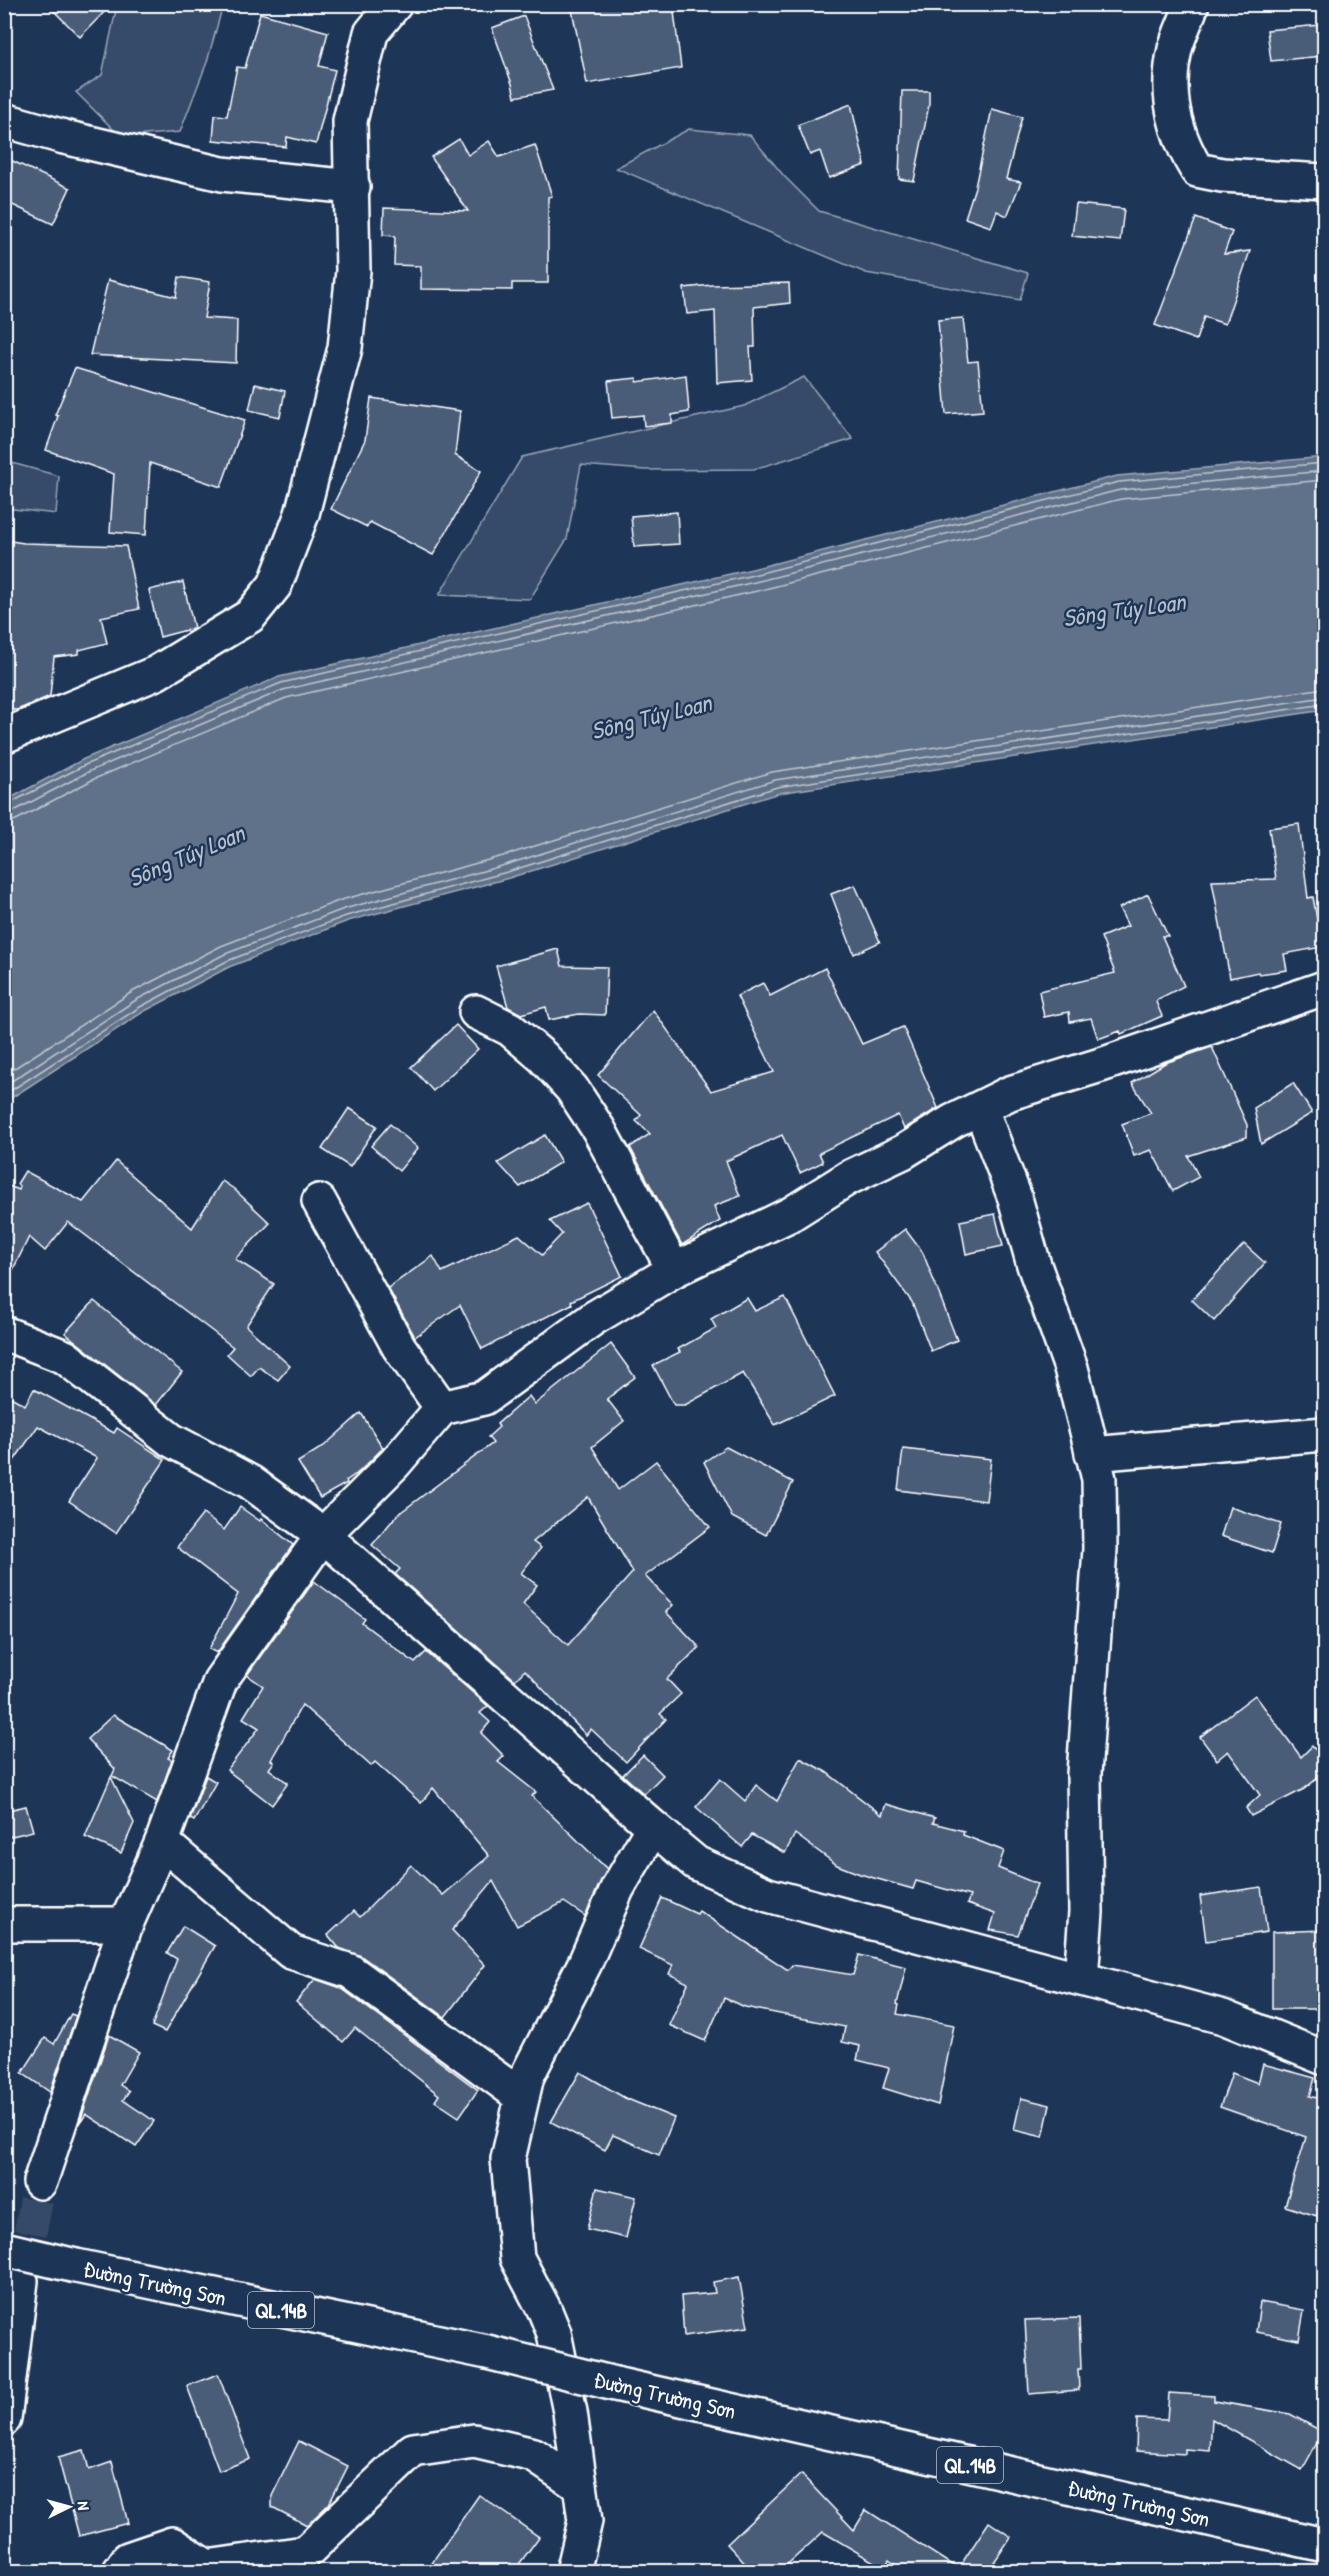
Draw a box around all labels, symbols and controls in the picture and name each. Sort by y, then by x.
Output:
water label: Sông Túy Loan [1061,584,1189,634]
water label: Sông Túy Loan [587,685,717,747]
water label: Sông Túy Loan [123,815,251,895]
street label: Đường Trường Sơn [81,2253,229,2313]
road number: QL.14B [248,2292,314,2328]
street label: Đường Trường Sơn [591,2364,739,2426]
road number: QL.14B [937,2447,1003,2483]
street label: Đường Trường Sơn [1065,2472,1213,2534]
north arrow [39,2477,99,2537]
text: N [73,2500,95,2511]

